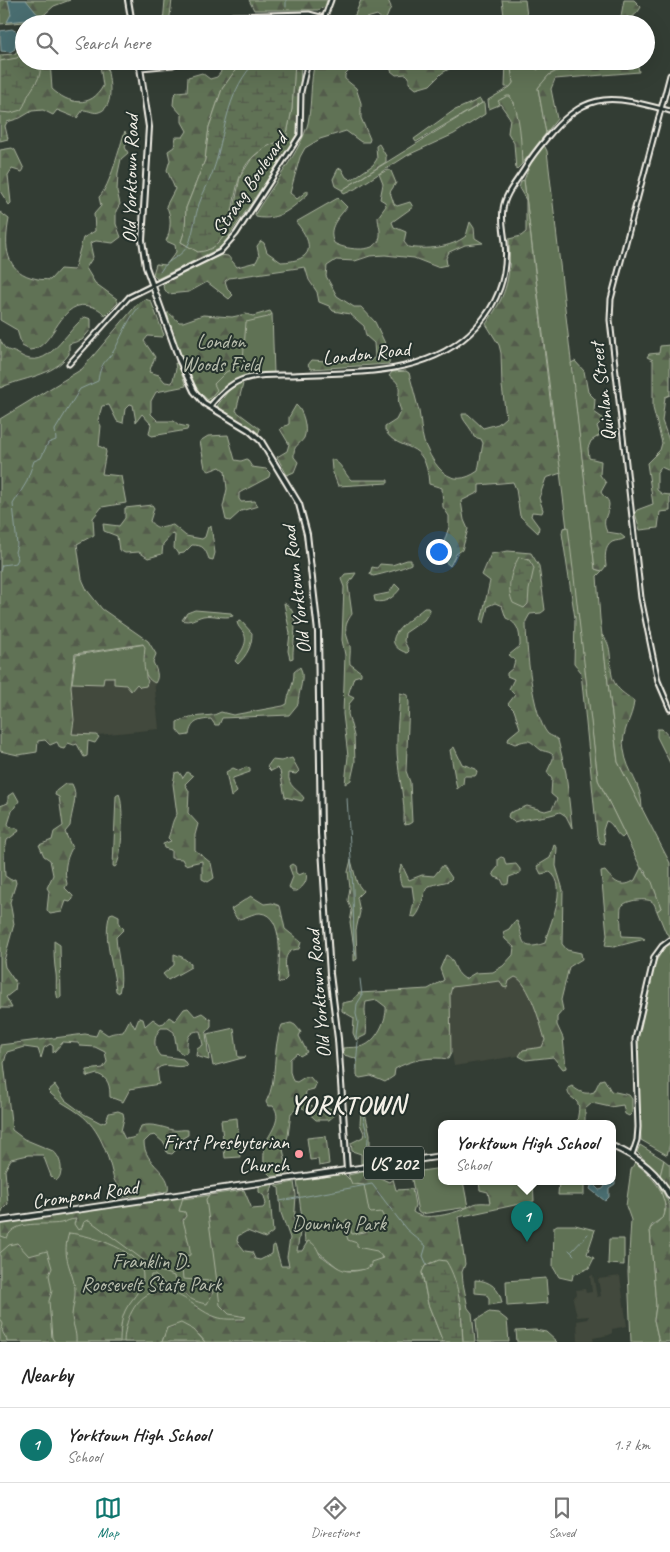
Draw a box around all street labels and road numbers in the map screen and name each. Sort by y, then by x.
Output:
street label: Old Yorktown Road [117,111,144,244]
street label: Strang Boulevard [206,126,295,240]
street label: London Road [321,336,414,371]
street label: Quinlan Street [584,338,621,443]
street label: Old Yorktown Road [276,521,317,655]
street label: Old Yorktown Road [300,926,337,1059]
road number: US 202 [364,1146,424,1180]
street label: Crompond Road [31,1174,143,1214]

